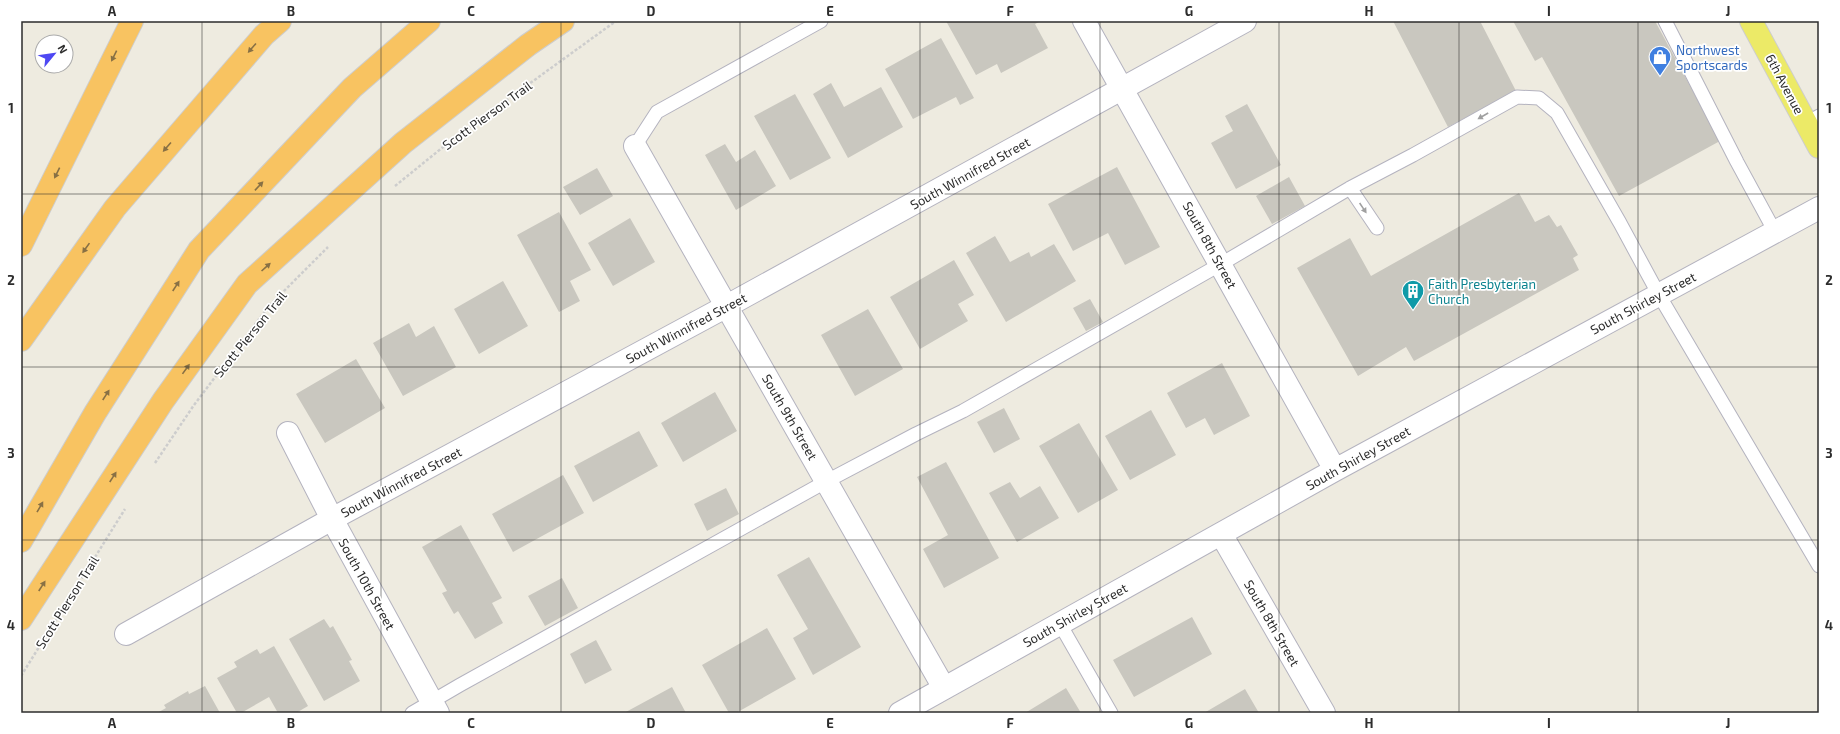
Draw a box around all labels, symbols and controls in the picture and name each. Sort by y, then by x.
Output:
text: A [108,3,117,19]
text: B [287,3,295,19]
text: C [467,3,475,19]
text: D [647,3,656,19]
text: E [826,3,834,19]
text: F [1006,3,1014,19]
text: G [1185,3,1193,19]
text: H [1365,3,1374,19]
text: I [1547,3,1551,19]
text: J [1726,3,1730,19]
north arrow [34,34,74,74]
text: N [56,42,71,56]
place label: Northwest Sportscards [1676,42,1748,73]
one-way arrow [247,43,256,54]
shop icon: Northwest Sportscards [1647,44,1673,77]
one-way arrow [111,50,117,62]
street label: 6th Avenue [1762,51,1808,117]
street label: Scott Pierson Trail [439,77,535,153]
text: 1 [8,100,14,116]
text: 1 [1826,100,1832,116]
one-way arrow [1477,112,1488,119]
street label: South Winnifred Street [907,133,1033,213]
one-way arrow [163,142,172,152]
one-way arrow [54,167,60,178]
one-way arrow [254,181,264,191]
street label: South 8th Street [1180,199,1241,291]
one-way arrow [1359,203,1367,213]
one-way arrow [82,243,90,254]
one-way arrow [261,263,271,272]
street label: South Shirley Street [1588,268,1699,338]
text: 2 [7,272,15,288]
text: 2 [1825,272,1833,288]
place label: Faith Presbyterian Church [1428,276,1536,307]
building icon: Faith Presbyterian Church [1400,278,1426,311]
one-way arrow [172,281,180,291]
street label: Scott Pierson Trail [210,287,290,381]
street label: South Winnifred Street [623,289,749,367]
one-way arrow [182,364,190,374]
street label: South 9th Street [759,371,821,463]
one-way arrow [102,390,110,400]
street label: South Shirley Street [1303,423,1413,493]
street label: South Winnifred Street [338,443,464,521]
text: 3 [7,445,15,461]
text: 3 [1825,445,1833,461]
one-way arrow [109,472,117,482]
one-way arrow [37,501,44,513]
street label: South 10th Street [335,535,399,633]
street label: Scott Pierson Trail [32,552,102,651]
street label: South 8th Street [1241,577,1303,669]
street label: South Shirley Street [1020,580,1130,650]
one-way arrow [38,581,46,591]
text: 4 [7,617,15,633]
text: 4 [1825,617,1833,633]
text: A [108,715,117,731]
text: B [287,715,295,731]
text: C [467,715,475,731]
text: D [647,715,656,731]
text: E [826,715,834,731]
text: F [1006,715,1014,731]
text: G [1185,715,1193,731]
text: H [1365,715,1374,731]
text: I [1547,715,1551,731]
text: J [1726,715,1730,731]

